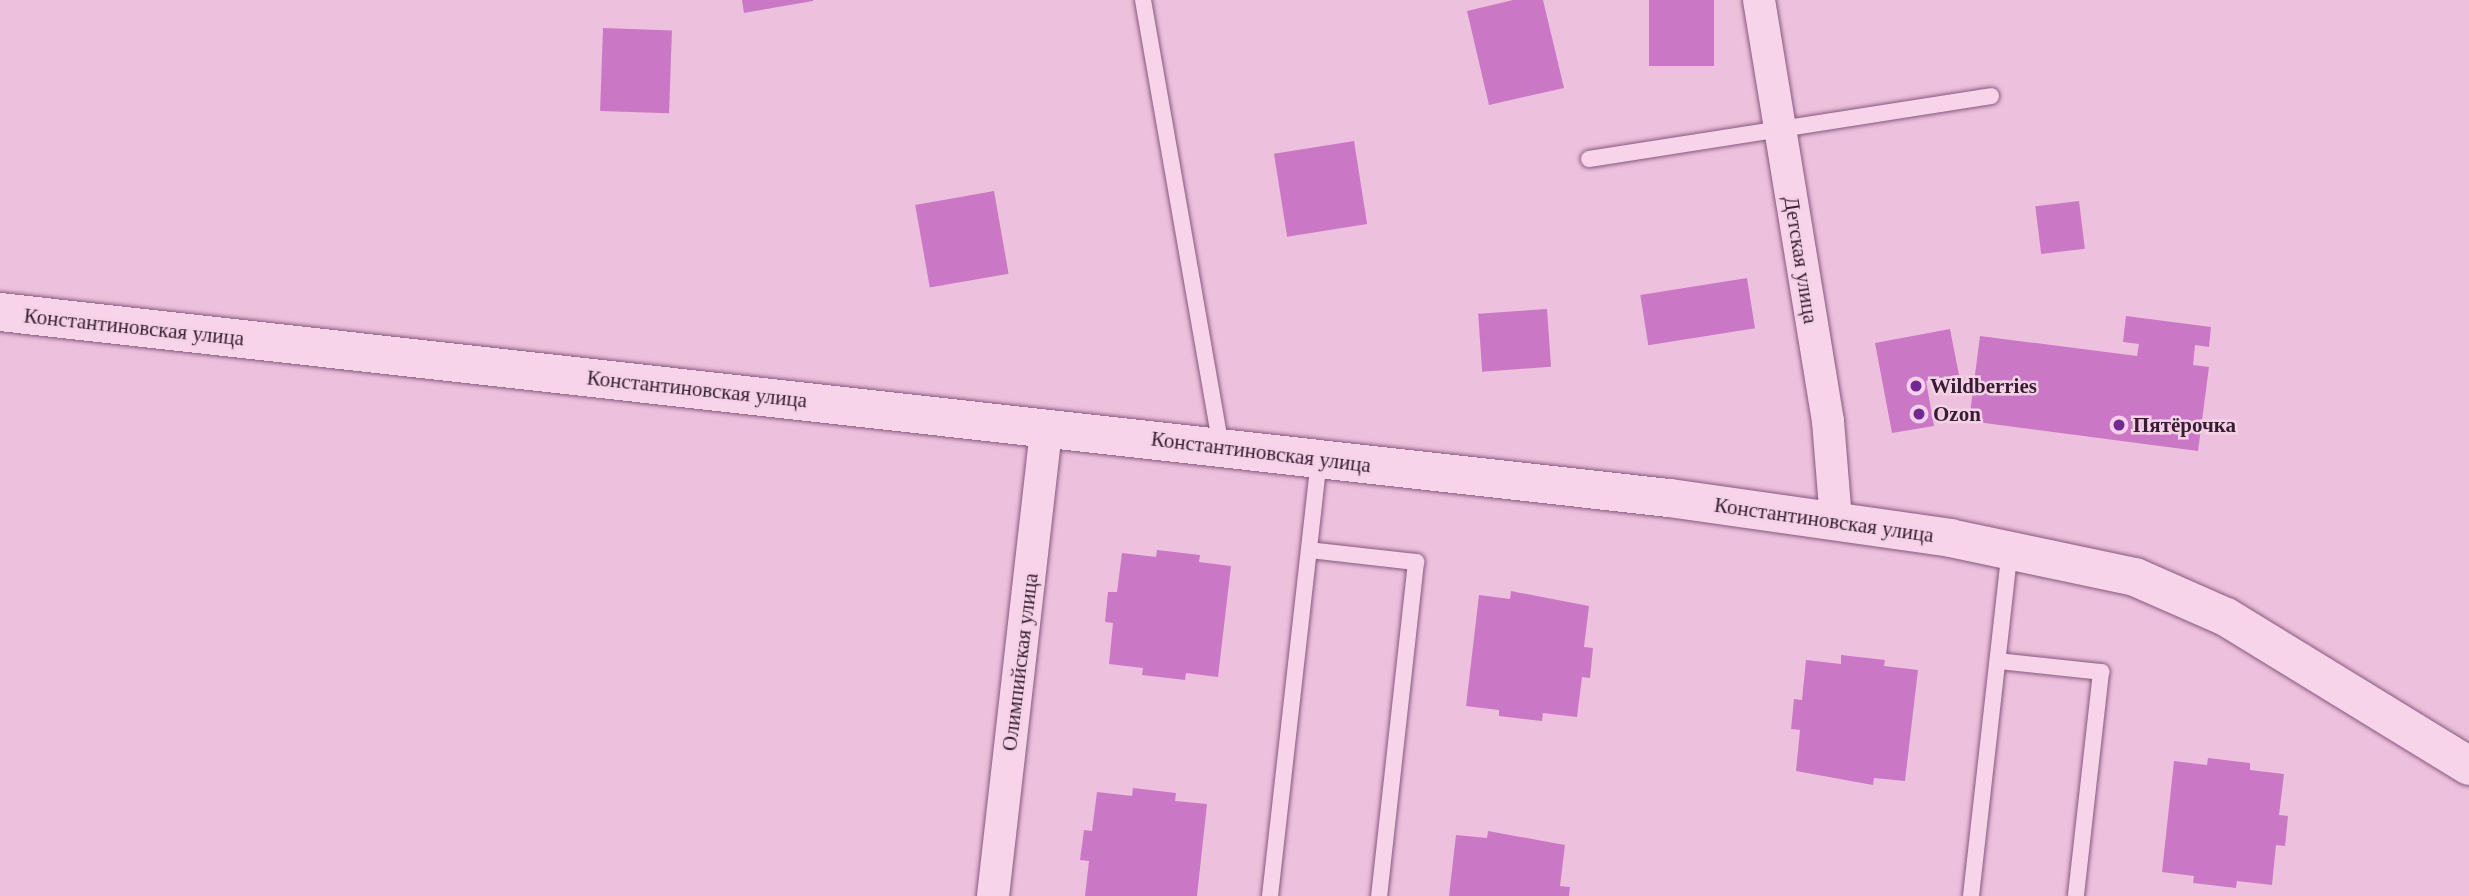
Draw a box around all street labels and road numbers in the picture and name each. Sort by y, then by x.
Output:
street label: Детская улица [1778,195,1824,325]
street label: Константиновская улица [23,303,245,351]
street label: Константиновская улица [586,365,808,413]
street label: Константиновская улица [1150,426,1372,478]
street label: Константиновская улица [1713,492,1935,548]
street label: Олимпийская улица [997,572,1043,752]

